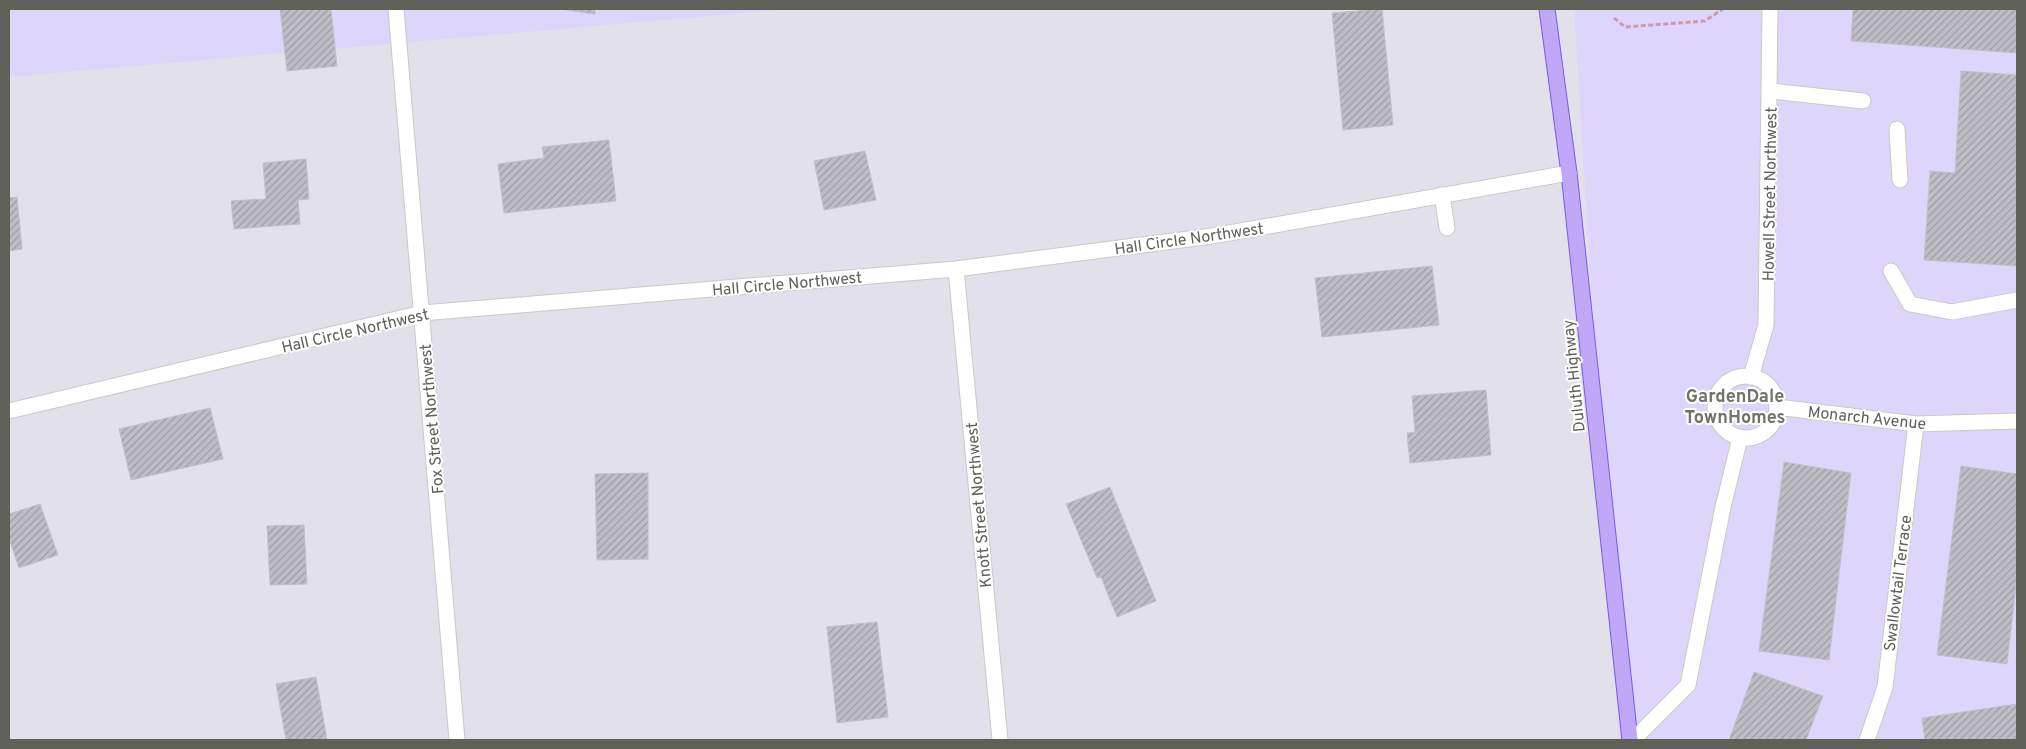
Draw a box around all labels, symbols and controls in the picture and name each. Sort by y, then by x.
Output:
street label: Howell Street Northwest [1759,107,1783,281]
street label: Hall Circle Northwest [1113,220,1265,260]
street label: Hall Circle Northwest [711,268,863,302]
street label: Hall Circle Northwest [280,305,431,359]
street label: Duluth Highway [1559,319,1591,433]
street label: Fox Street Northwest [416,343,450,495]
district label: GardenDale TownHomes [1684,386,1786,430]
street label: Monarch Avenue [1807,403,1927,435]
street label: Knott Street Northwest [963,421,997,589]
street label: Swallowtail Terrace [1881,514,1917,653]

